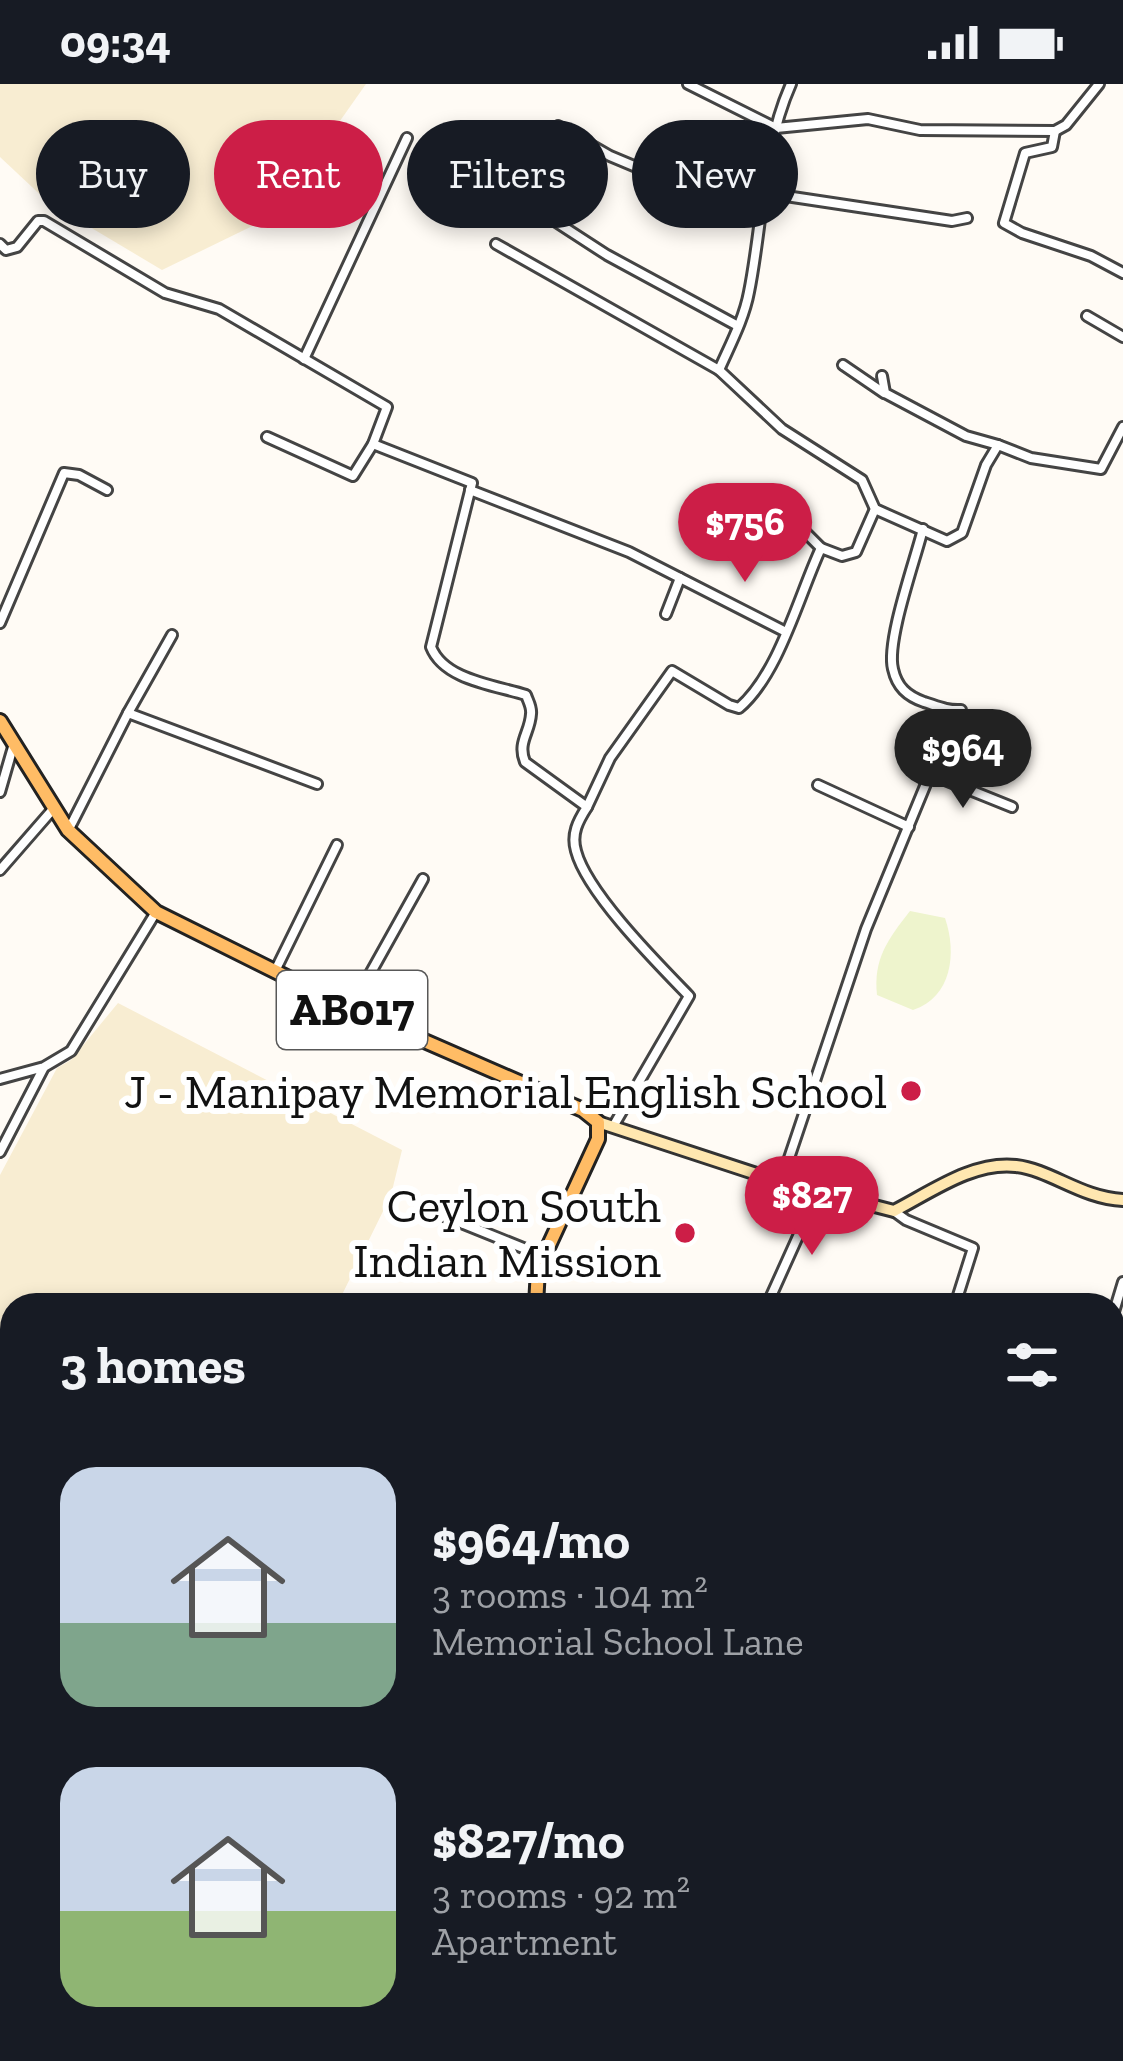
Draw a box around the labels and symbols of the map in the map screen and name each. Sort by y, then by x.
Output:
pin: $756 [674,483,816,585]
pin: $964 [892,709,1034,811]
road number: AB017 [277,971,427,1049]
place label: J - Manipay Memorial English School [124,1063,887,1120]
marker: J - Manipay Memorial English School [898,1078,924,1104]
pin: $827 [741,1156,883,1258]
place label: Ceylon South Indian Mission [353,1177,661,1289]
marker: Ceylon South Indian Mission [672,1220,698,1246]

